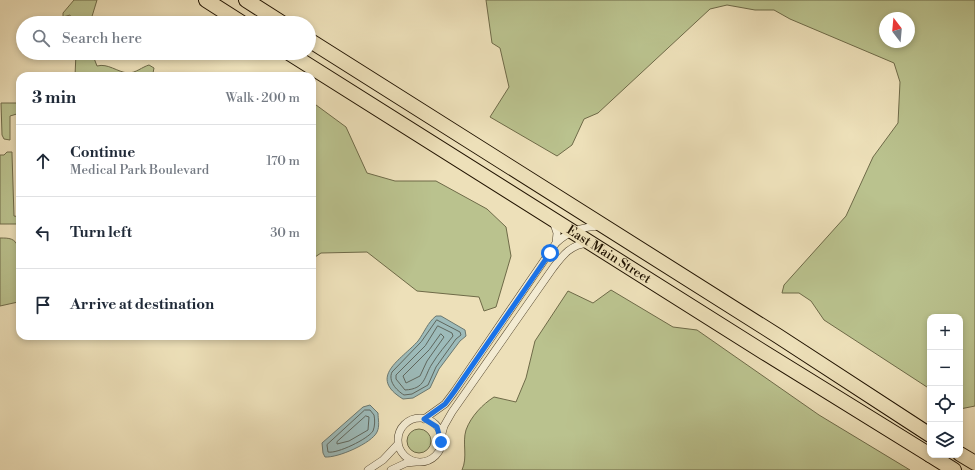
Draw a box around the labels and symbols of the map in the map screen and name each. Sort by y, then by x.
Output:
north arrow [879,12,915,48]
street label: East Main Street [564,222,654,287]
route start [541,244,559,262]
route end [432,433,450,451]

